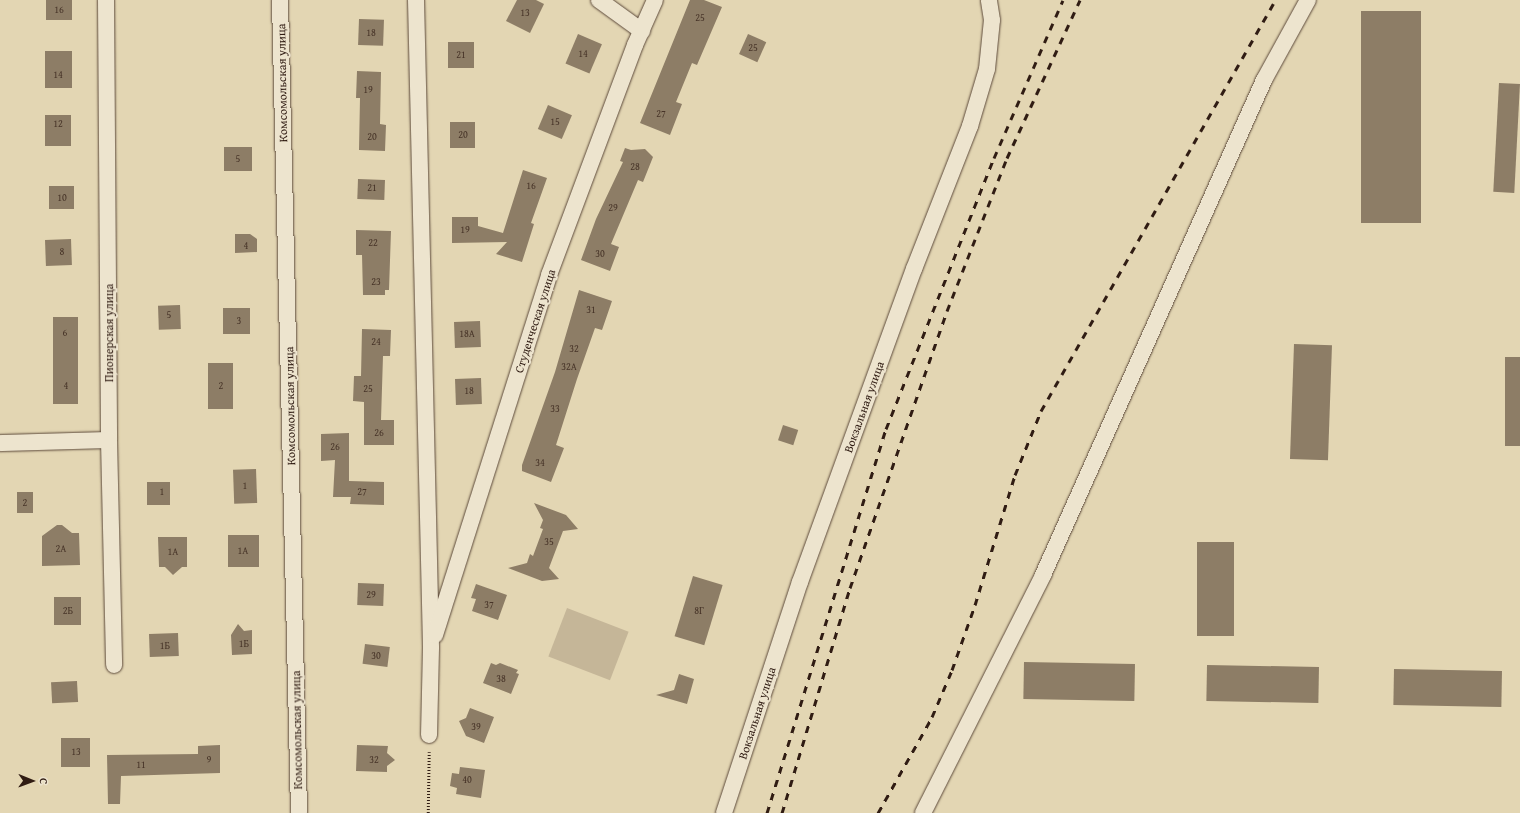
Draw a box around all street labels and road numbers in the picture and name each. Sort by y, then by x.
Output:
street label: Комсомольская улица [274,23,290,143]
street label: Студенческая улица [511,267,559,375]
street label: Пионерская улица [102,284,116,382]
street label: Комсомольская улица [282,346,298,466]
street label: Вокзальная улица [841,359,887,455]
street label: Вокзальная улица [735,665,779,761]
street label: Комсомольская улица [289,670,305,790]

